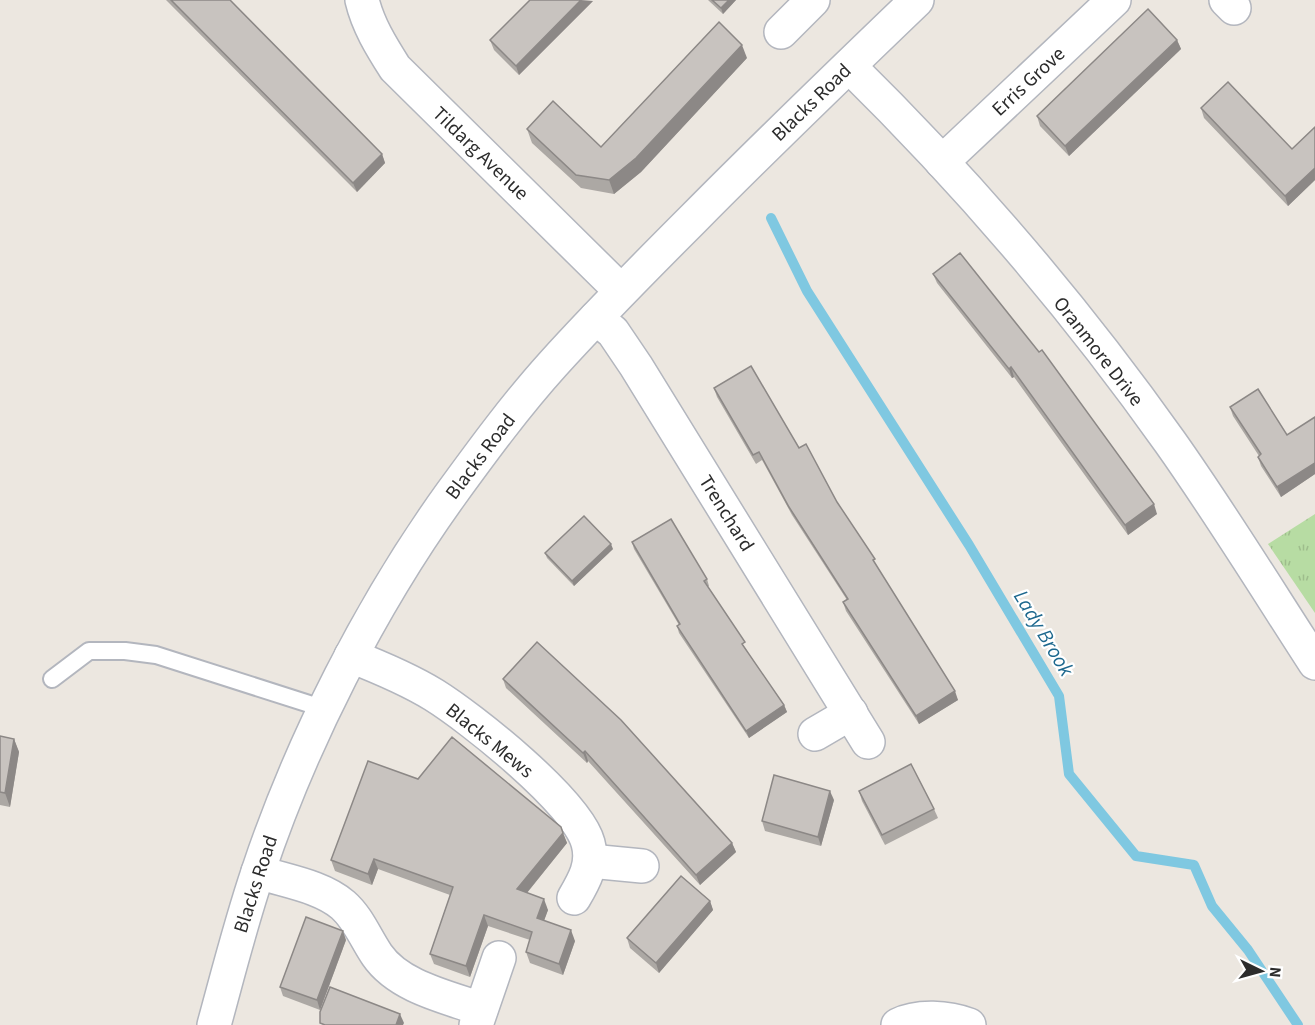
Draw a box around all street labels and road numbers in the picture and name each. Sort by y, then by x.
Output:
street label: Erris Grove [986,40,1071,123]
street label: Blacks Road [766,57,858,148]
street label: Tildarg Avenue [426,100,535,207]
street label: Oranmore Drive [1046,291,1150,412]
street label: Blacks Road [439,408,522,505]
street label: Trenchard [692,470,761,557]
street label: Blacks Mews [439,697,539,785]
street label: Blacks Road [227,832,285,937]

